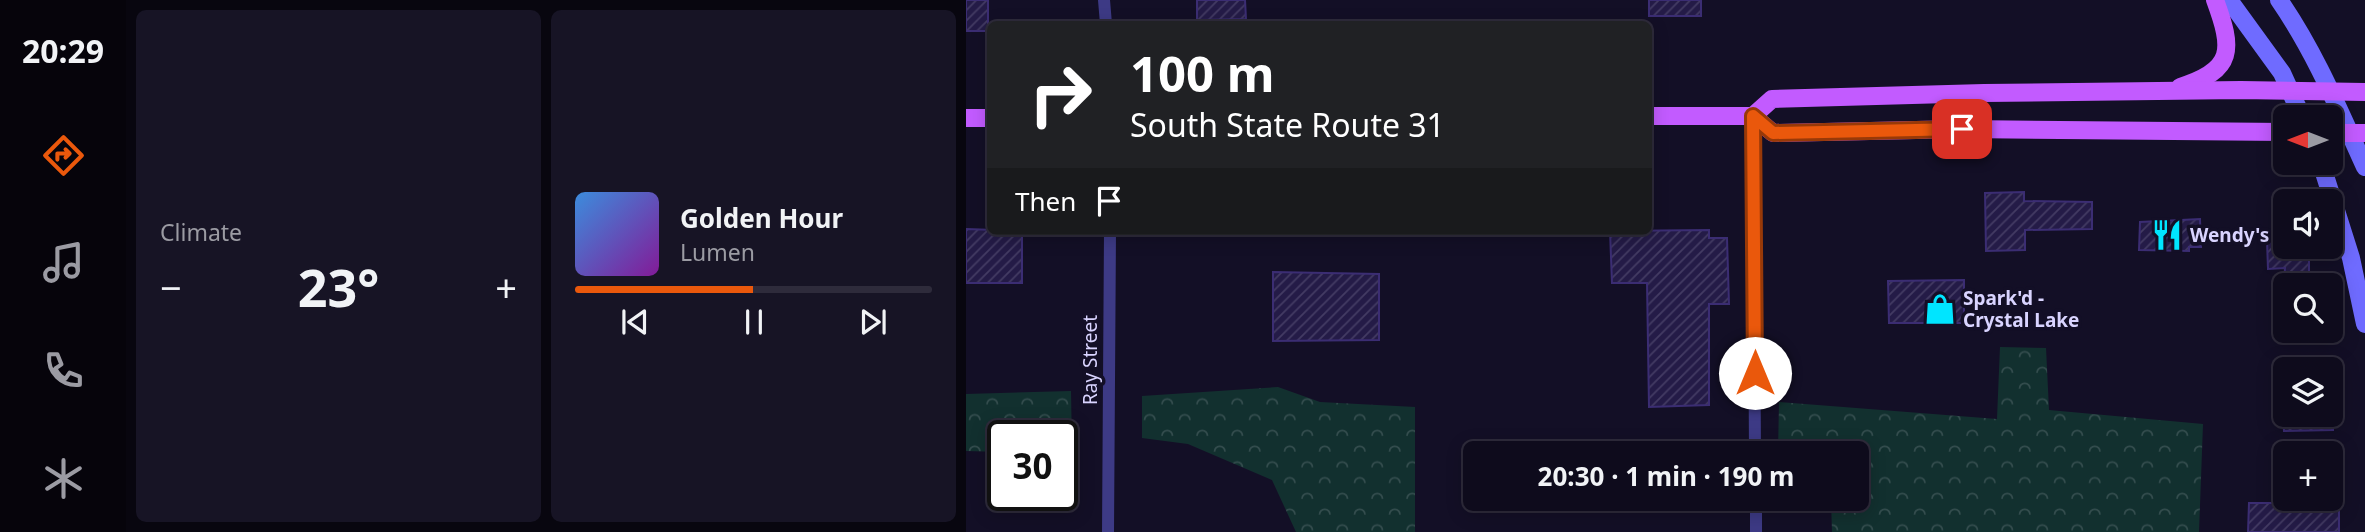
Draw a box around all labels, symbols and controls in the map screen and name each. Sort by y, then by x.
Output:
text: 20:29 [22,29,104,72]
text: 100 m [1130,40,1275,106]
icon: right [1015,49,1106,140]
pin [1932,99,1992,159]
text: South State Route 31 [1130,103,1445,146]
north arrow [2273,105,2343,175]
map controls [2273,105,2343,511]
icon: arrive [1943,110,1981,148]
icon: directions [39,131,88,180]
icon: arrive [1090,182,1128,220]
text: Then [1015,183,1076,219]
button: sound [2273,189,2343,259]
text: Golden Hour [680,200,843,236]
text: Climate [160,216,242,248]
restaurant icon: Wendy's [2150,218,2184,252]
place label: Wendy's [2190,222,2269,248]
text: Lumen [680,236,755,268]
icon: music [39,238,88,287]
text: 23° [298,251,379,322]
text: − [160,261,182,313]
text: + [495,261,517,313]
button: search [2273,273,2343,343]
place label: Spark'd - Crystal Lake [1963,285,2079,333]
shop icon: Spark'd - Crystal Lake [1923,292,1957,326]
icon: previous [616,303,654,341]
icon: pause [735,303,773,341]
icon: next [854,303,892,341]
street label: Ray Street [1077,315,1103,405]
position arrow [1718,336,1792,410]
icon: phone [39,346,88,395]
button: layers [2273,357,2343,427]
speed limit sign: 30 [987,420,1078,511]
button: + [2273,441,2343,511]
icon: climate [39,454,88,503]
text: 20:30 · 1 min · 190 m [1538,458,1794,494]

